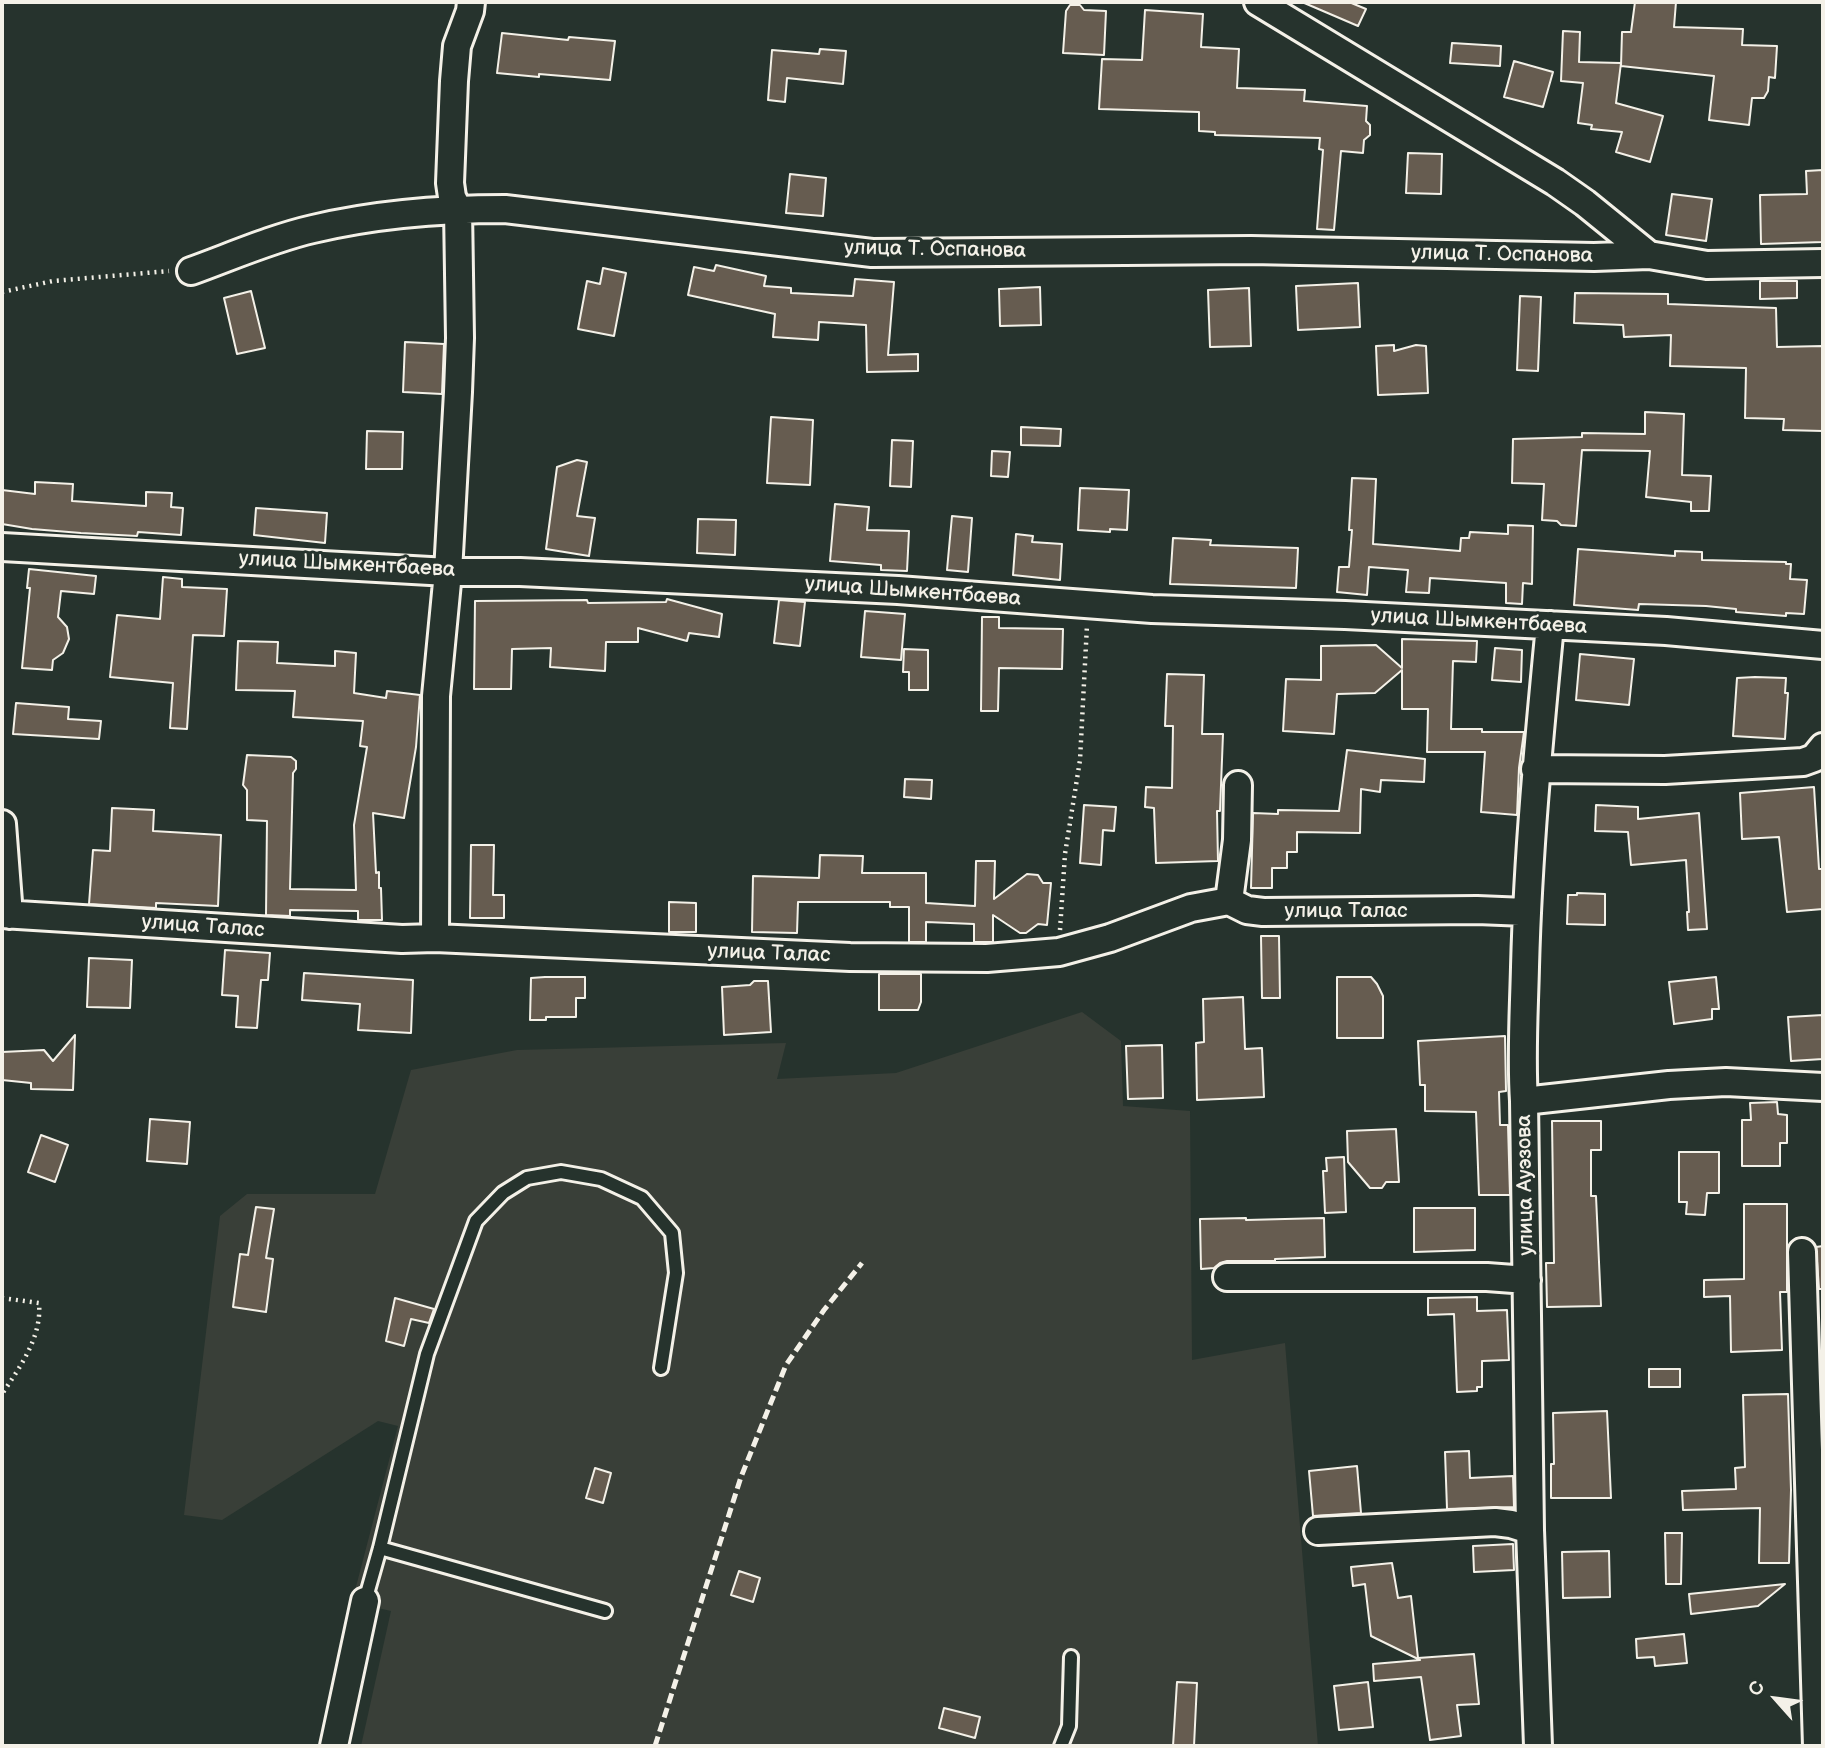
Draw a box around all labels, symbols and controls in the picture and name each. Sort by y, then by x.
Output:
street label: улица Т. Оспанова [844,236,1026,264]
street label: улица Т. Оспанова [1411,241,1593,269]
street label: улица Шымкентбаева [238,547,456,583]
street label: улица Шымкентбаева [804,572,1022,612]
street label: улица Шымкентбаева [1370,604,1588,640]
street label: улица Талас [1284,899,1408,925]
street label: улица Талас [141,910,265,944]
street label: улица Талас [707,939,831,969]
street label: улица Ауэзова [1512,1114,1540,1256]
north arrow [1741,1664,1811,1734]
text: С [1744,1678,1770,1700]

